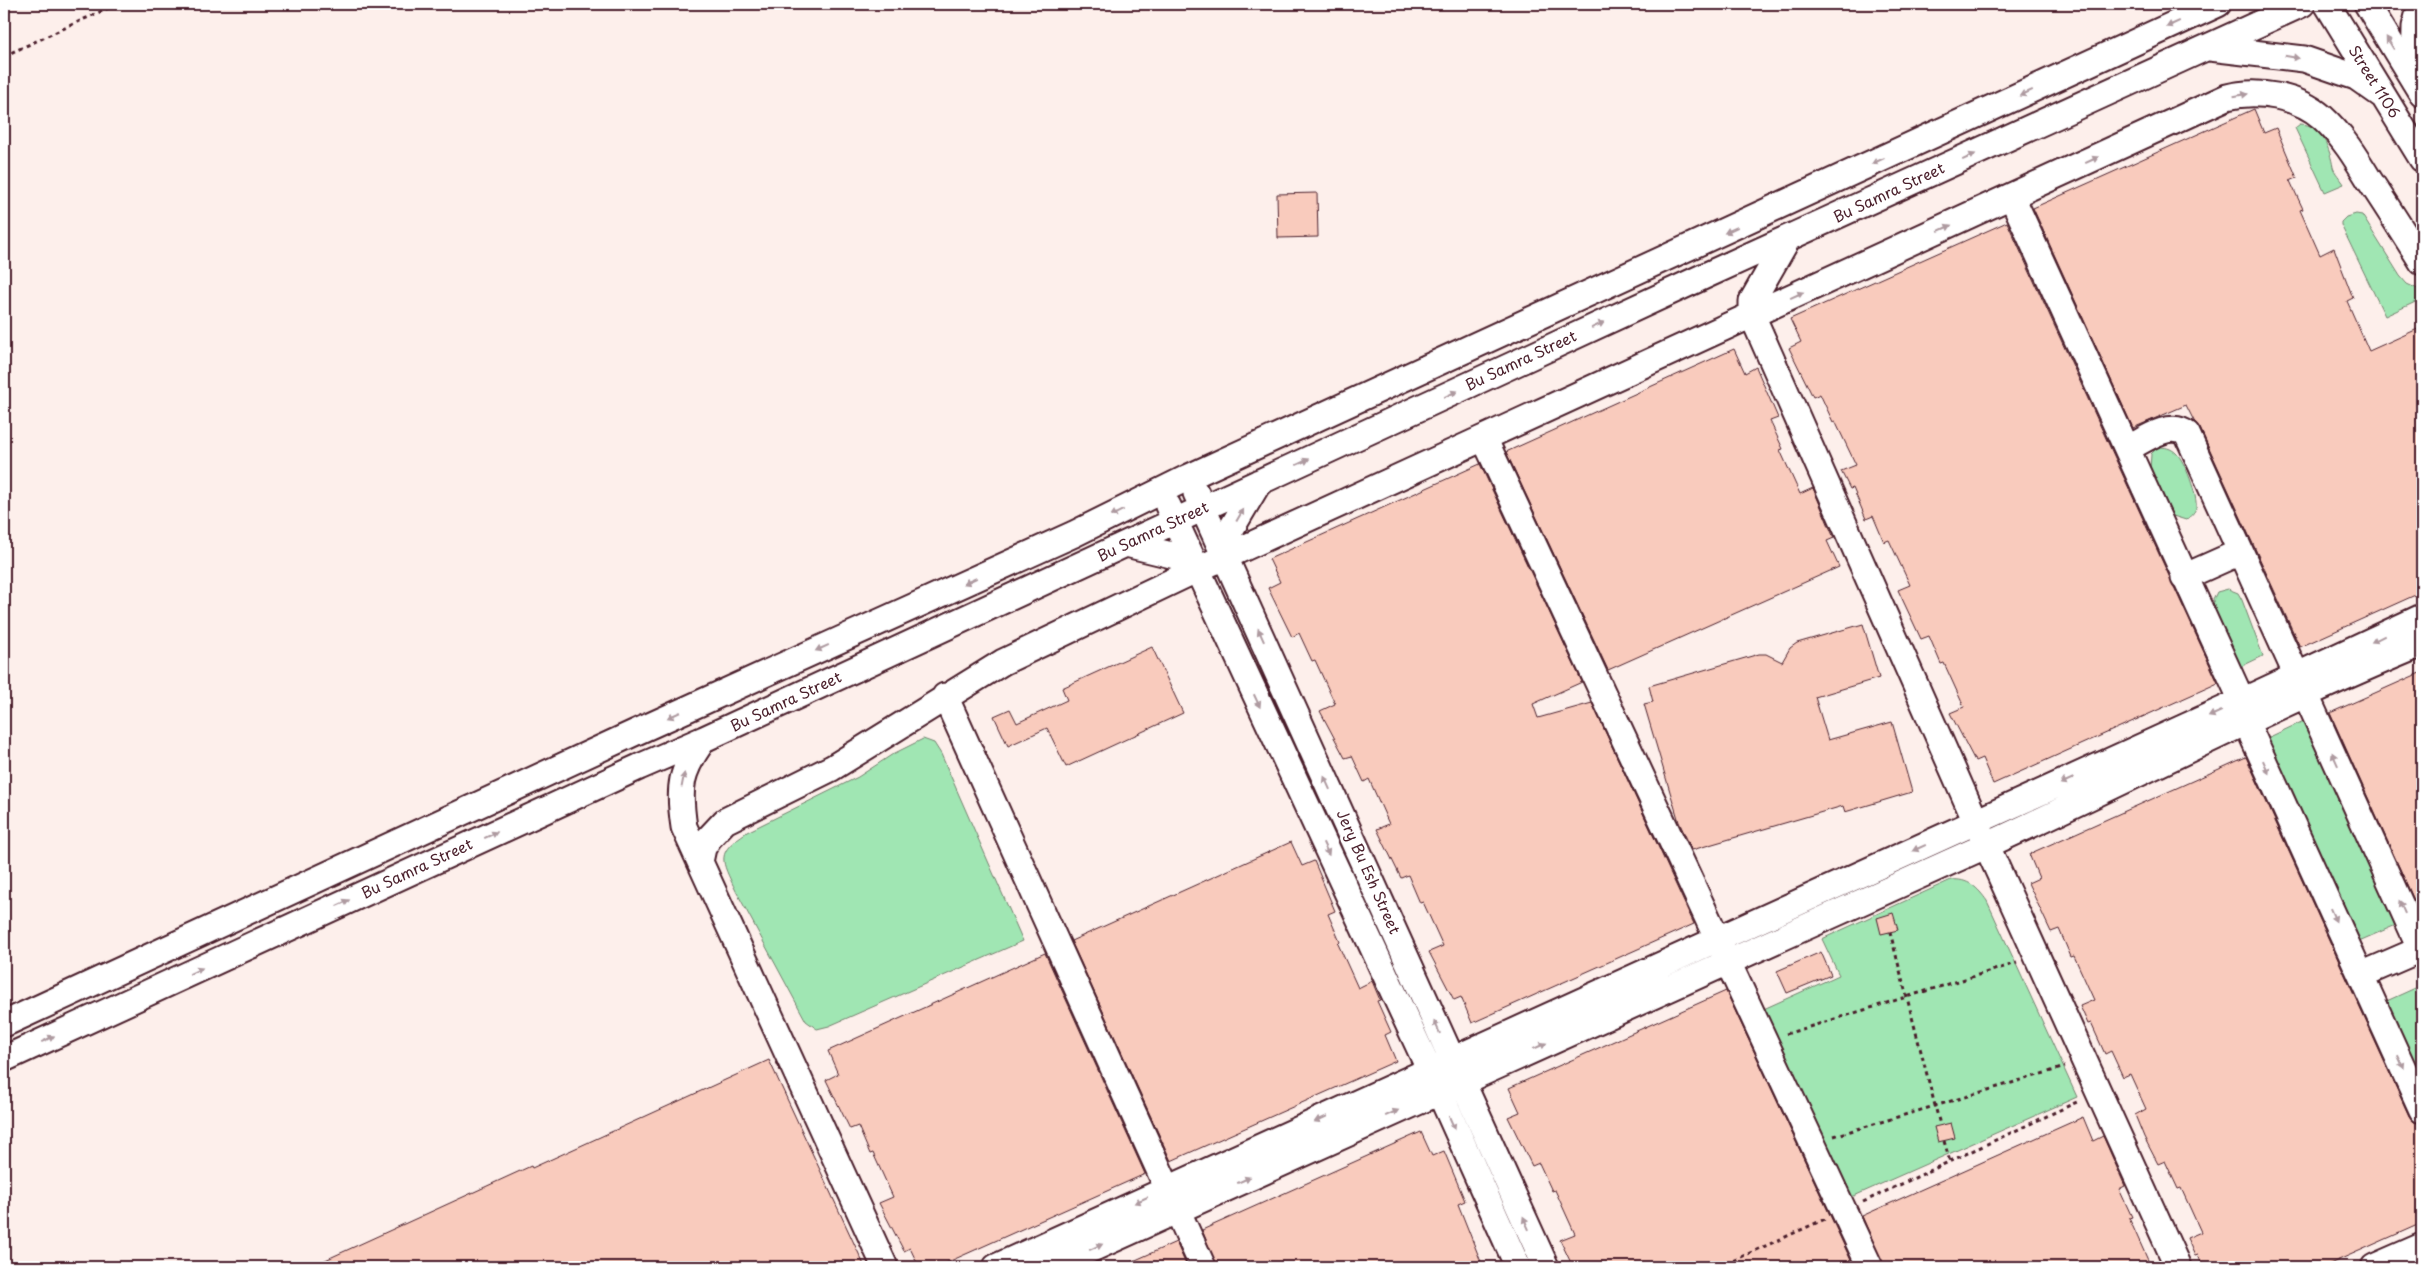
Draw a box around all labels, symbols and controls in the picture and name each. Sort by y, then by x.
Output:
one-way arrow [2166,21,2180,29]
one-way arrow [2385,36,2395,49]
street label: Street 1106 [2344,40,2407,122]
one-way arrow [2285,53,2301,61]
one-way arrow [2019,89,2033,97]
one-way arrow [2233,90,2249,98]
one-way arrow [1962,153,1976,161]
one-way arrow [2085,155,2099,163]
street label: Bu Samra Street [1829,156,1948,228]
one-way arrow [1871,157,1886,165]
one-way arrow [1938,223,1952,231]
one-way arrow [1724,226,1738,234]
one-way arrow [1790,290,1804,298]
one-way arrow [1591,321,1605,329]
street label: Bu Samra Street [1461,324,1580,396]
one-way arrow [1443,389,1458,398]
one-way arrow [1296,458,1310,466]
street label: Bu Samra Street [1093,495,1212,567]
one-way arrow [1236,508,1245,521]
one-way arrow [1110,509,1124,517]
one-way arrow [963,578,977,586]
one-way arrow [1256,628,1264,642]
one-way arrow [2371,635,2385,643]
one-way arrow [815,644,829,652]
street label: Bu Samra Street [726,665,845,737]
one-way arrow [1254,694,1262,708]
one-way arrow [2208,710,2222,718]
one-way arrow [667,711,681,719]
one-way arrow [2331,752,2339,766]
one-way arrow [2262,760,2270,774]
one-way arrow [679,772,687,788]
one-way arrow [1323,776,1331,790]
one-way arrow [2060,777,2074,785]
street label: Jery Bu Esh Street [1332,805,1407,937]
one-way arrow [484,831,498,839]
street label: Bu Samra Street [357,832,476,904]
one-way arrow [1322,842,1330,856]
one-way arrow [1912,844,1926,852]
one-way arrow [336,898,350,906]
one-way arrow [2398,900,2406,914]
one-way arrow [2330,908,2338,922]
one-way arrow [189,966,203,974]
one-way arrow [1433,1020,1441,1034]
one-way arrow [41,1034,55,1042]
one-way arrow [1533,1041,1547,1049]
one-way arrow [2397,1055,2405,1069]
one-way arrow [1385,1108,1399,1116]
one-way arrow [1314,1116,1328,1124]
one-way arrow [1449,1116,1457,1130]
one-way arrow [1237,1176,1251,1184]
one-way arrow [1134,1197,1148,1205]
one-way arrow [1522,1216,1530,1230]
one-way arrow [1089,1243,1103,1251]

